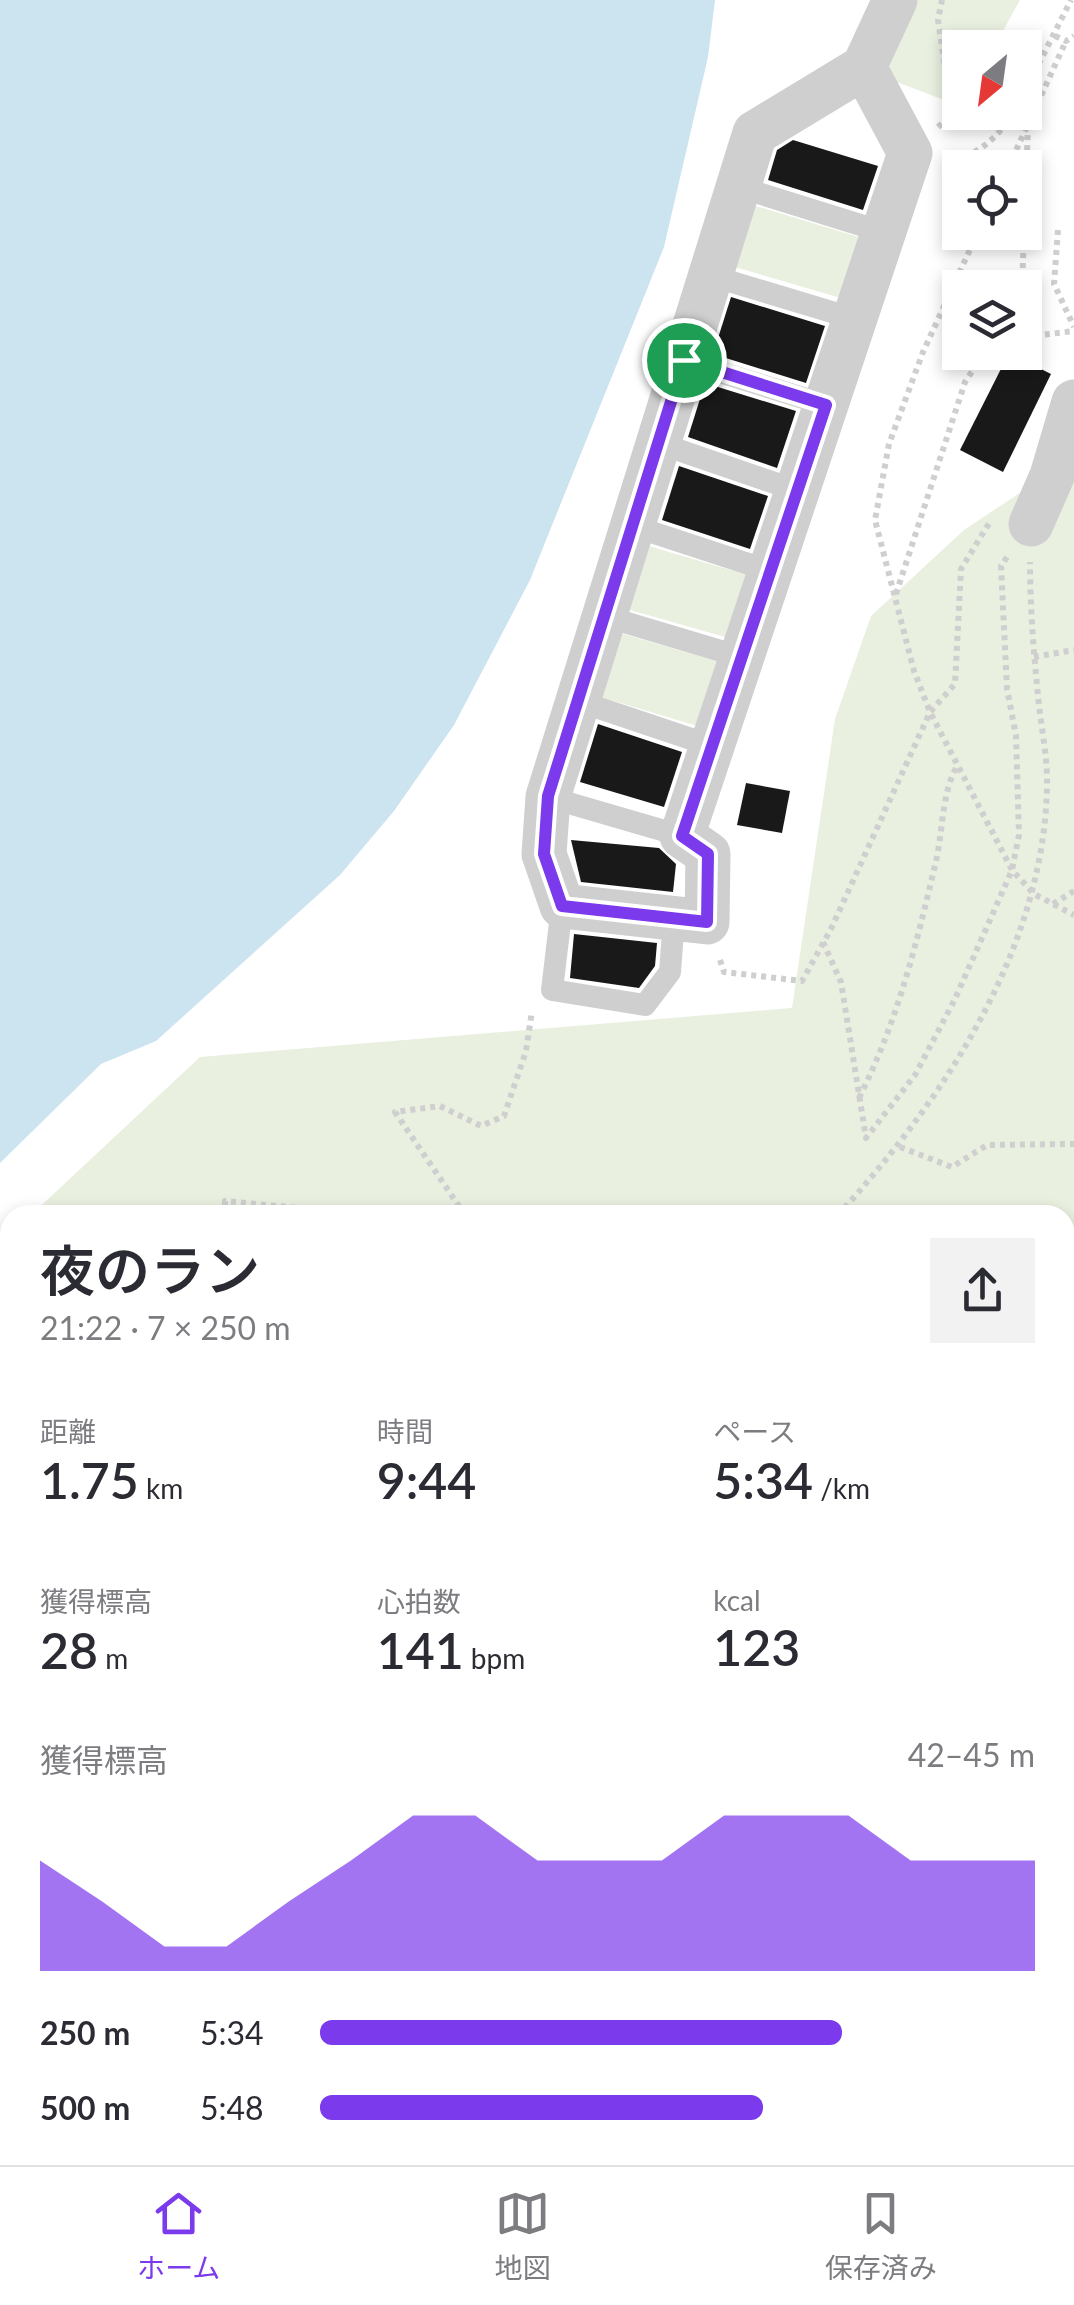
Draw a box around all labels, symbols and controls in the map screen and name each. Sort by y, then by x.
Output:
north arrow [942,30,1042,130]
map controls [942,30,1042,370]
button: locate [942,150,1042,250]
button: layers [942,270,1042,370]
pin [642,318,727,403]
icon: arrive [657,333,712,388]
text: 夜のラン [40,1237,260,1303]
button: share [930,1238,1035,1343]
text: 21:22 · 7 × 250 m [40,1308,291,1347]
text: 距離 [40,1414,96,1448]
text: 時間 [377,1414,433,1448]
text: ペース [713,1414,796,1448]
text: 1.75 [40,1450,139,1510]
text: 9:44 [377,1450,476,1510]
text: 5:34 [713,1450,813,1510]
text: km [139,1471,183,1505]
text: /km [813,1471,870,1505]
text: kcal [713,1583,761,1617]
text: 獲得標高 [40,1584,152,1618]
text: 心拍数 [377,1584,461,1618]
text: 123 [713,1617,800,1677]
text: 28 [40,1620,98,1680]
text: 141 [377,1620,464,1680]
text: m [98,1641,128,1675]
text: bpm [464,1641,525,1675]
text: 42–45 m [908,1735,1035,1774]
text: 獲得標高 [40,1740,168,1779]
text: 250 m [40,2013,130,2052]
text: 5:34 [200,2013,264,2052]
text: 500 m [40,2088,130,2127]
text: 5:48 [200,2088,264,2127]
tab: ホーム [137,2186,220,2286]
tab: 地図 [495,2186,551,2286]
tab: 保存済み [825,2186,937,2286]

